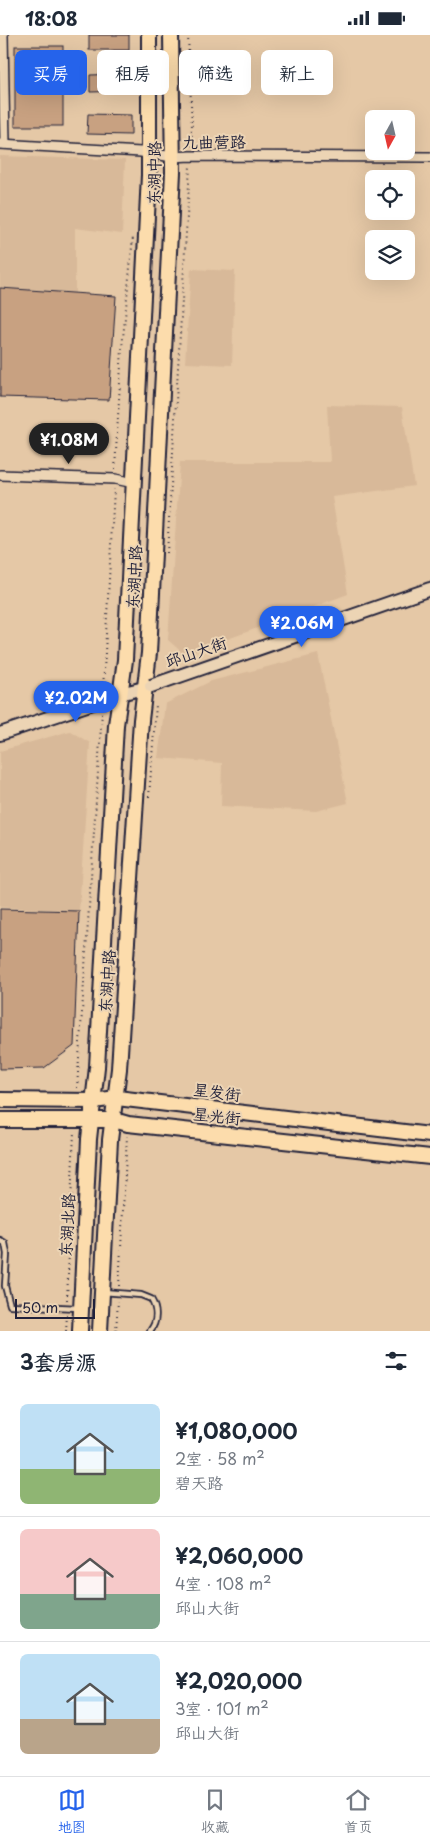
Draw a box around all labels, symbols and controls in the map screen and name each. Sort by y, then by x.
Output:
text: 18:08 [25,4,78,32]
chip: 买房 [15,50,87,95]
chip: 租房 [97,50,169,95]
chip: 筛选 [179,50,251,95]
chip: 新上 [261,50,333,95]
north arrow [365,110,415,160]
map controls [365,110,415,280]
street label: 九曲营路 [182,128,246,154]
street label: 东湖中路 [140,141,166,205]
button: locate [365,170,415,220]
button: layers [365,230,415,280]
pin: ¥1.08M [28,423,110,465]
text: ¥1.08M [40,427,98,451]
street label: 东湖中路 [119,544,147,610]
pin: ¥2.06M [261,605,343,648]
text: ¥2.06M [270,610,334,634]
street label: 邱山大街 [162,629,230,673]
pin: ¥2.02M [35,681,117,723]
text: ¥2.02M [45,685,107,709]
street label: 东湖中路 [92,948,120,1014]
street label: 星发街 [192,1076,242,1106]
street label: 星光街 [192,1101,242,1129]
street label: 东湖北路 [52,1192,80,1258]
scale bar [15,1296,95,1319]
text: 50 m [22,1297,58,1318]
text: 3套房源 [20,1345,97,1377]
icon: filters [382,1347,410,1375]
text: ¥1,080,000 [175,1414,298,1446]
icon: home [60,1424,120,1484]
text: 2室 · 58 m² [175,1446,265,1470]
text: 碧天路 [175,1470,223,1494]
text: ¥2,060,000 [175,1539,303,1571]
icon: home [60,1549,120,1609]
text: 4室 · 108 m² [175,1571,272,1595]
text: 邱山大街 [175,1595,239,1619]
text: ¥2,020,000 [175,1664,302,1696]
icon: home [60,1674,120,1734]
text: 3室 · 101 m² [175,1696,269,1720]
text: 邱山大街 [175,1720,239,1744]
tab: 地图 [58,1786,86,1837]
tab: 收藏 [201,1786,229,1837]
tab: 首页 [344,1786,372,1837]

